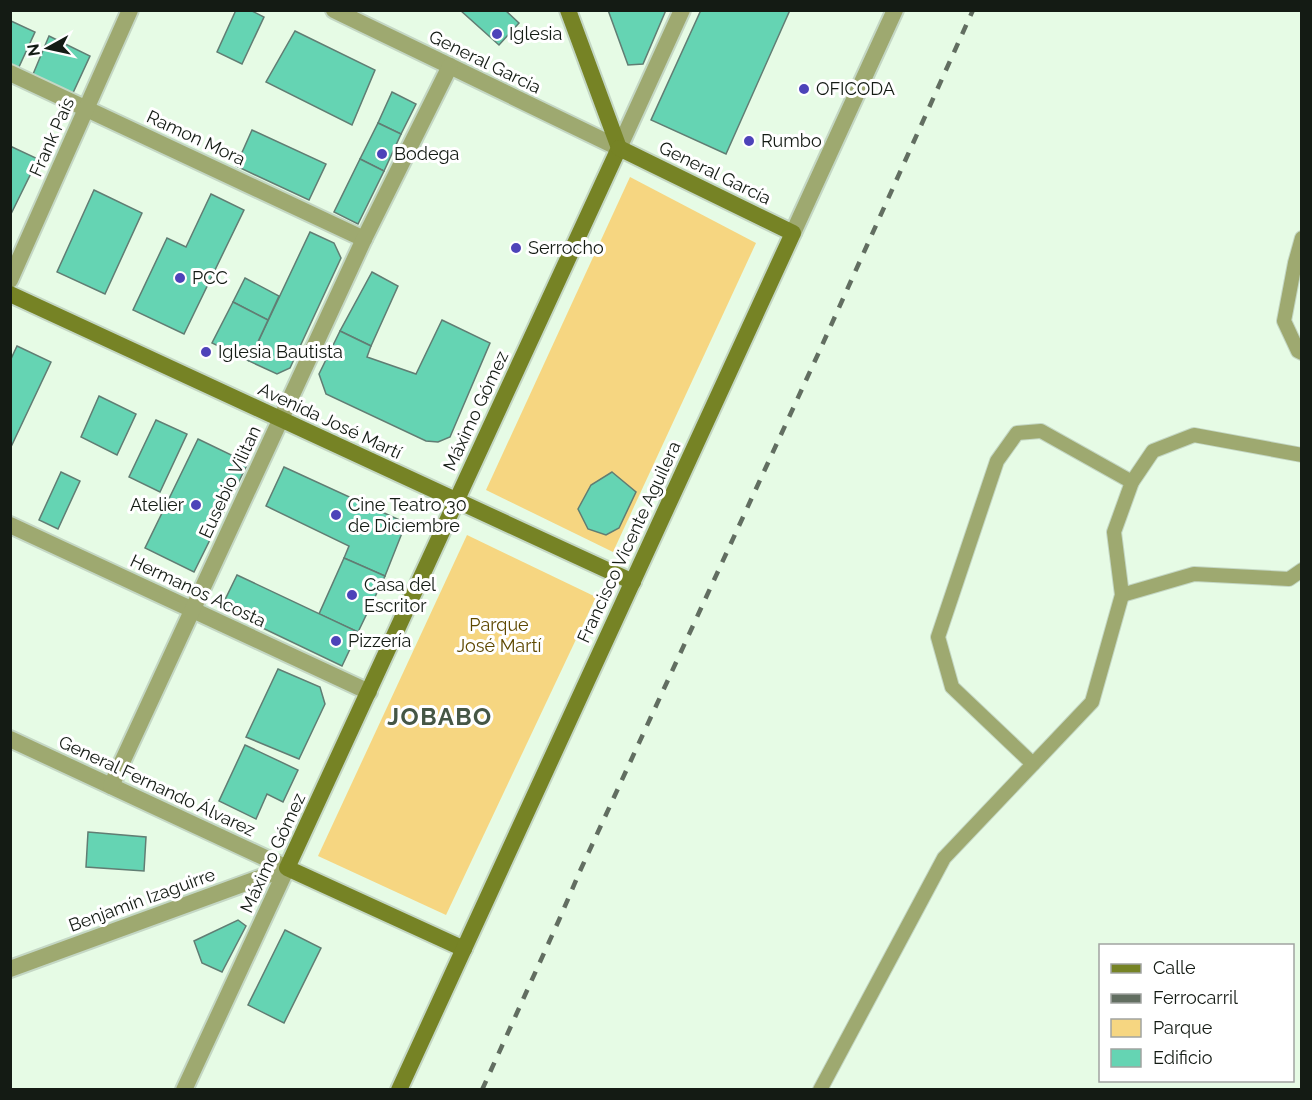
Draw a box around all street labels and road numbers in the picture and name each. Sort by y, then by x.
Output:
street label: General Garcia [426,25,545,98]
street label: Frank País [25,94,78,180]
street label: Ramon Mora [144,106,249,170]
street label: General García [656,136,775,209]
street label: Máximo Gómez [439,347,513,474]
street label: Avenida José Martí [255,378,405,463]
street label: Eusebio Vilitan [194,422,265,541]
street label: Francisco Vicente Aguilera [573,438,685,646]
street label: Hermanos Acosta [127,550,269,631]
street label: General Fernando Álvarez [56,730,259,840]
street label: Máximo Gómez [236,789,310,916]
street label: Benjamín Izaguirre [66,863,218,936]

